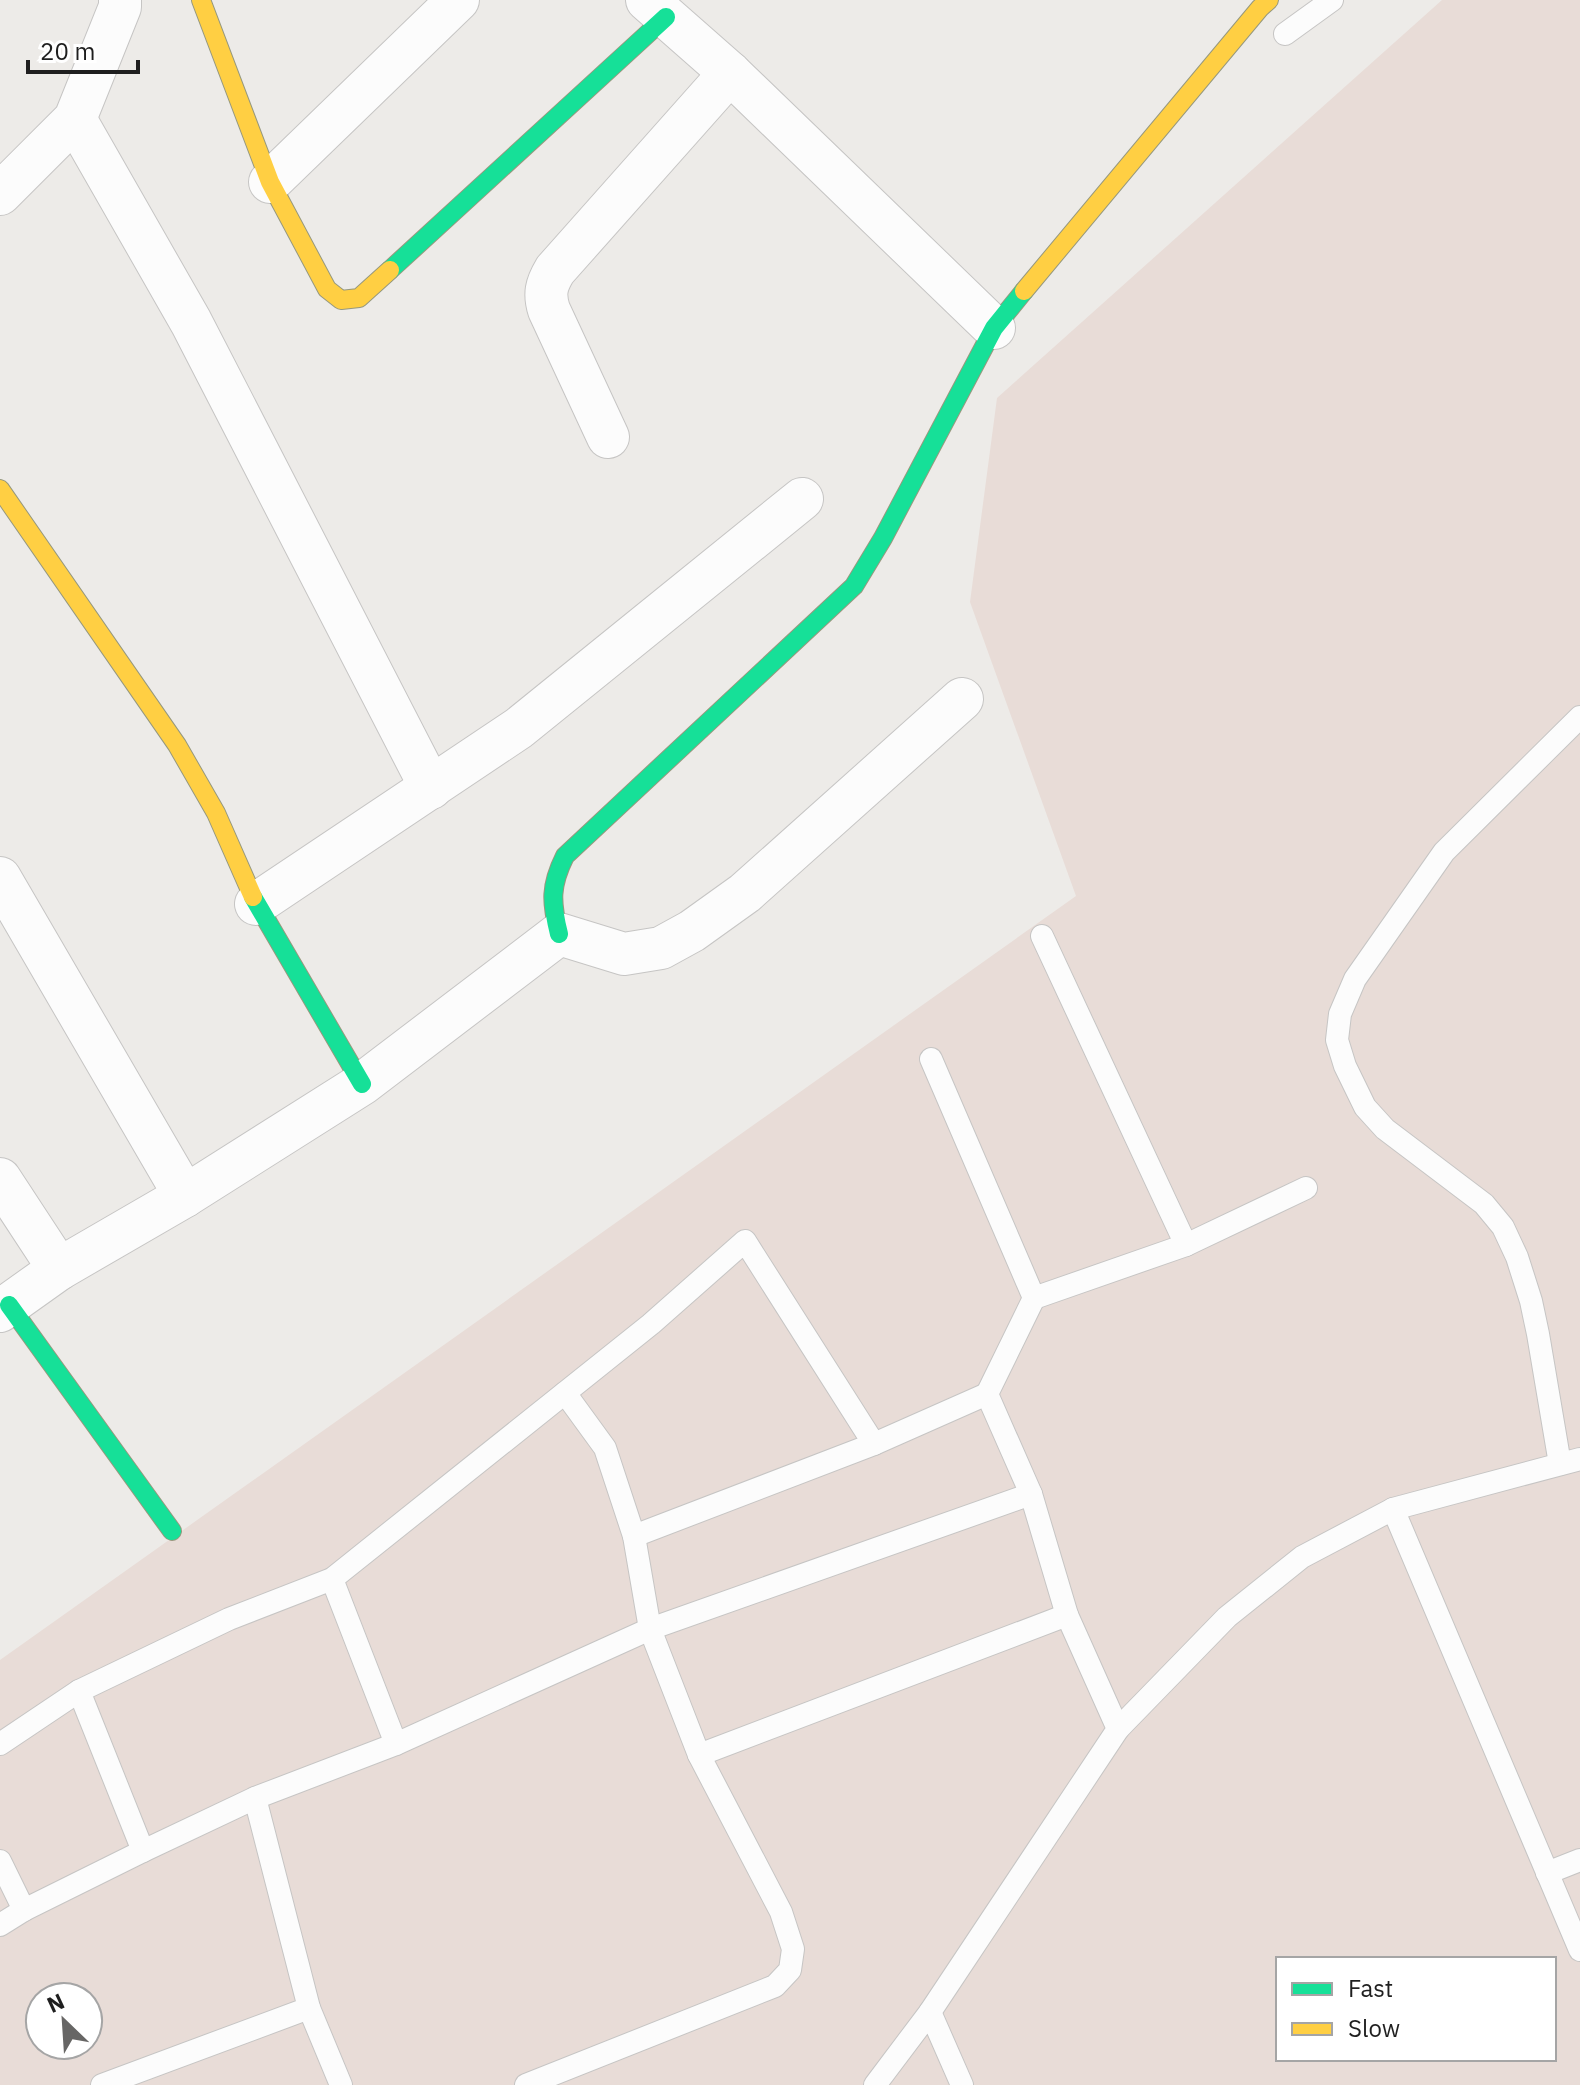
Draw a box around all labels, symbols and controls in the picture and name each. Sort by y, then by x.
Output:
scale bar [28,24,138,74]
text: 20 m [40,35,95,67]
legend [1276,1957,1556,2061]
text: Fast [1348,1972,1393,2004]
north arrow [24,1981,104,2061]
text: N [42,1986,69,2019]
text: Slow [1348,2012,1400,2044]

